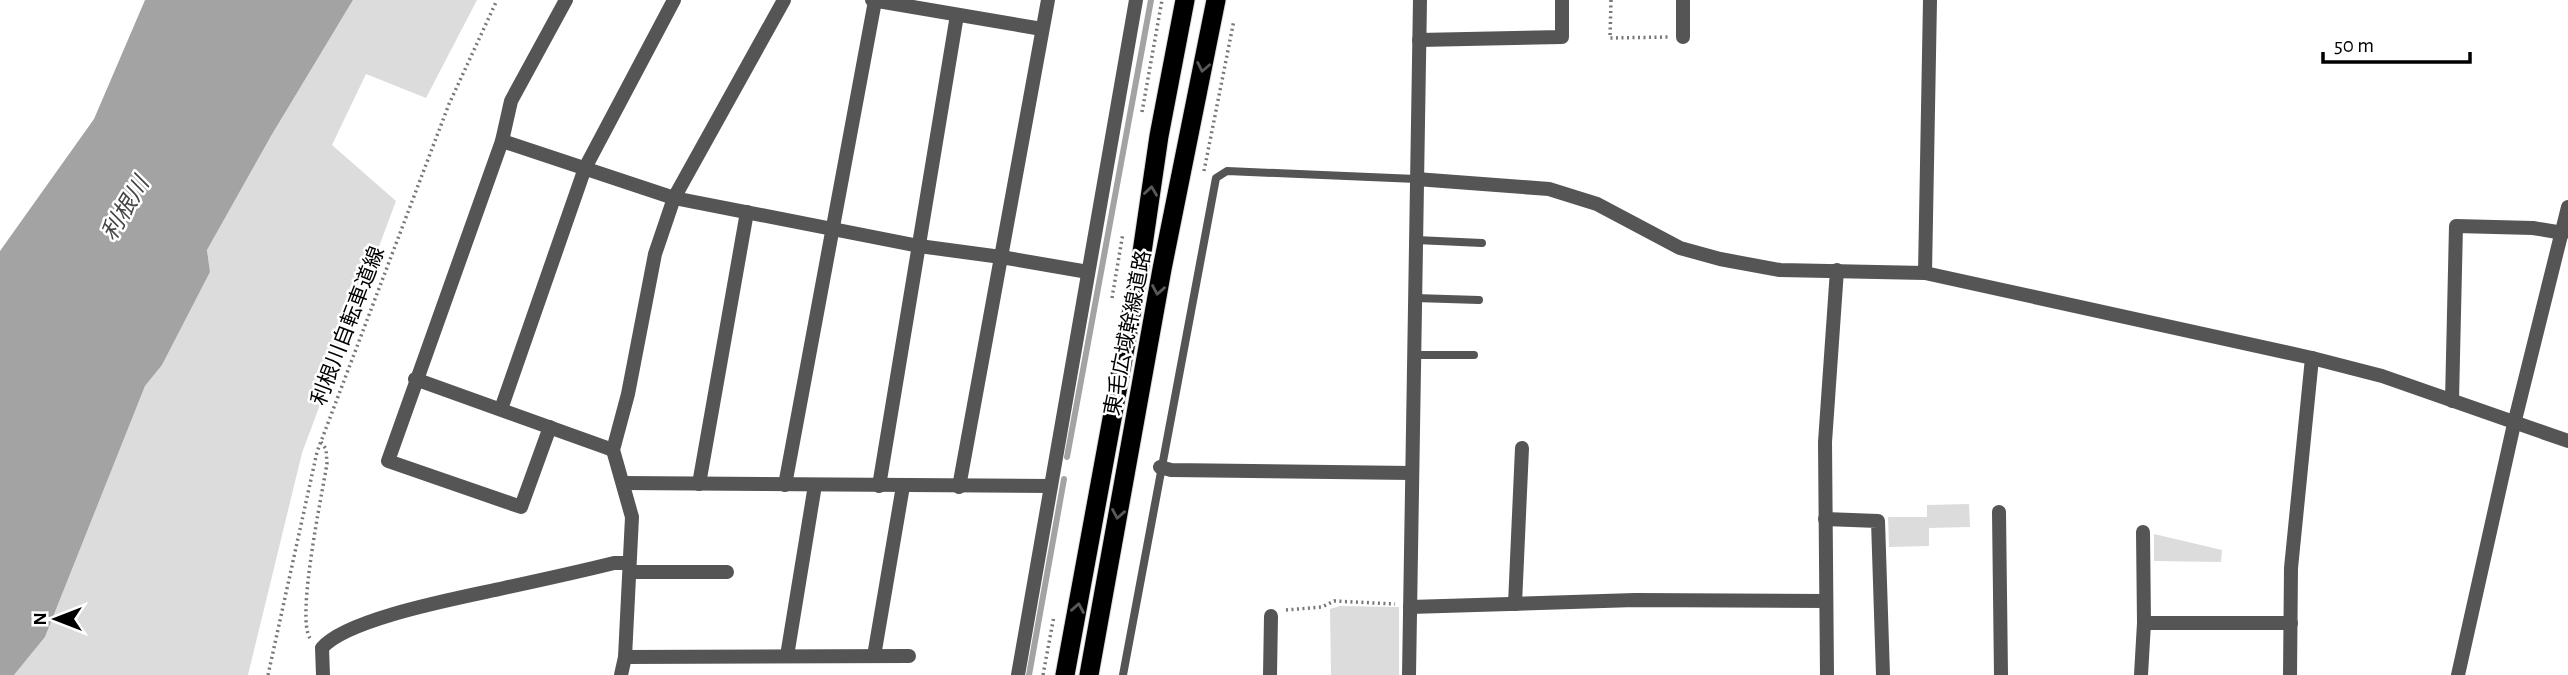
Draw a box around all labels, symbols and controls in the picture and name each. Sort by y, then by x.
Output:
scale bar [2323,21,2470,65]
text: 50 m [2334,35,2374,56]
one-way arrow [1196,61,1211,73]
water label: 利根川 [97,170,155,244]
one-way arrow [1144,185,1159,197]
street label: 利根川自転車道線 [307,243,388,408]
street label: 東毛広域幹線道路 [1101,248,1154,417]
one-way arrow [1152,284,1167,296]
one-way arrow [1111,508,1126,520]
north arrow [21,584,91,654]
one-way arrow [1069,602,1084,614]
text: N [31,612,50,626]

